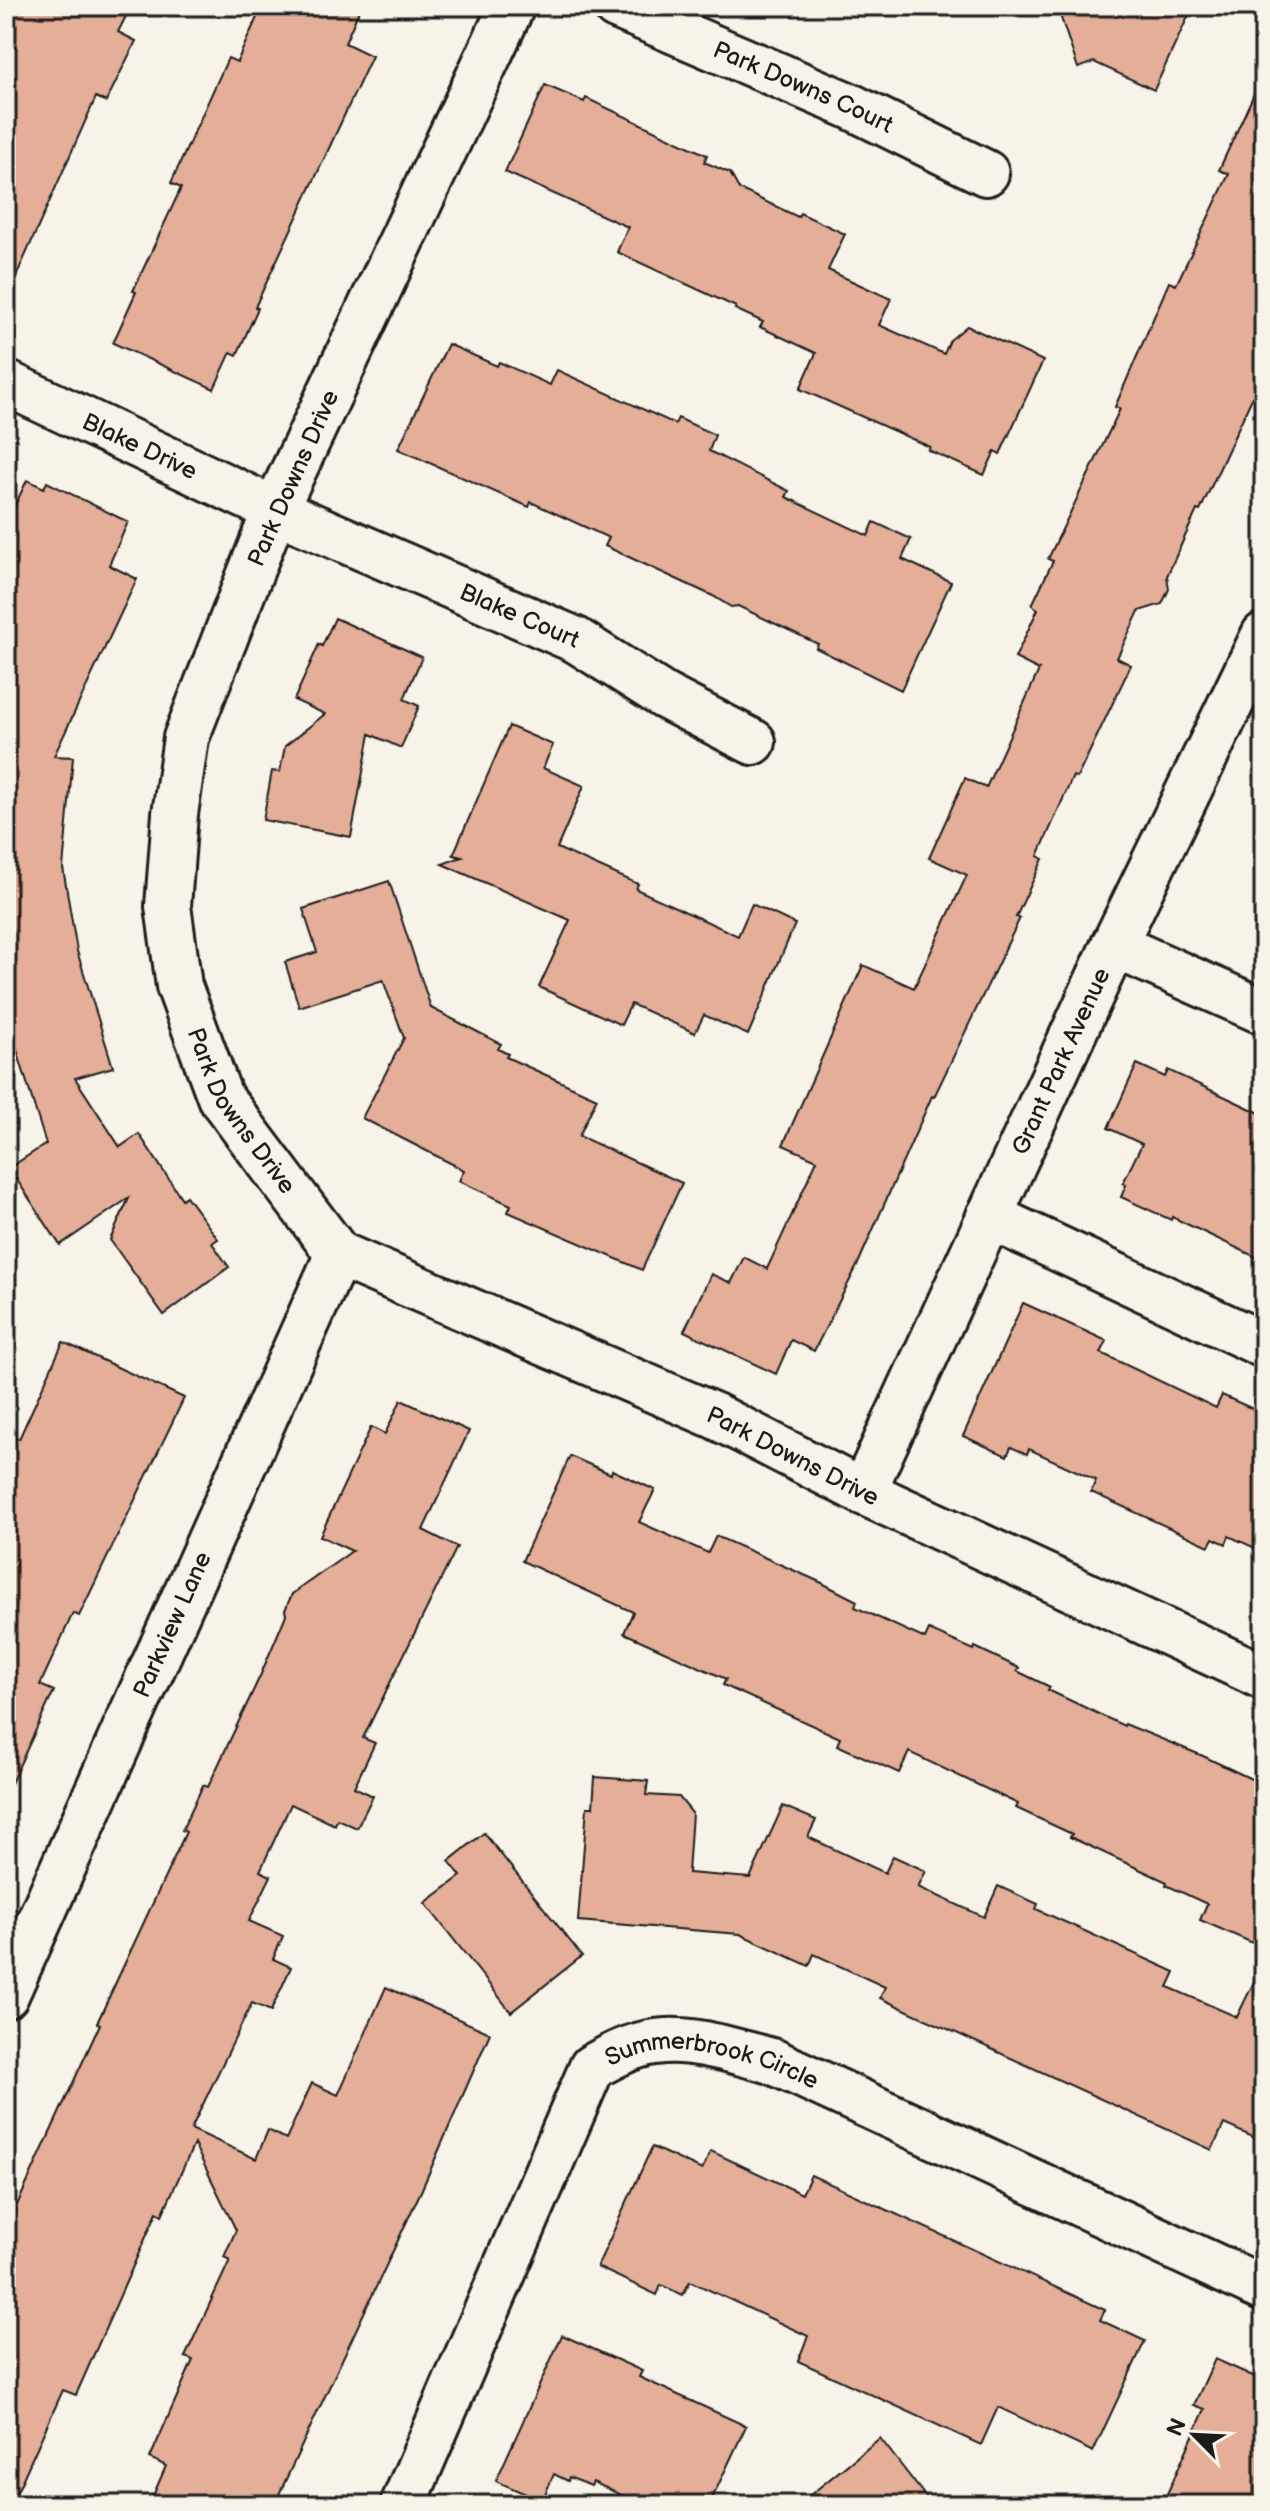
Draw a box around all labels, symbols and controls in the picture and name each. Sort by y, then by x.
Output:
street label: Park Downs Court [709,35,898,140]
street label: Park Downs Drive [242,386,345,571]
street label: Blake Drive [77,407,202,486]
street label: Blake Court [455,578,584,655]
street label: Grant Park Avenue [1006,963,1117,1159]
street label: Park Downs Drive [181,1024,302,1200]
street label: Park Downs Drive [702,1400,883,1512]
street label: Parkview Lane [127,1547,218,1702]
street label: Summerbrook Circle [600,2026,823,2096]
north arrow [1154,2395,1234,2475]
text: N [1161,2414,1193,2441]

